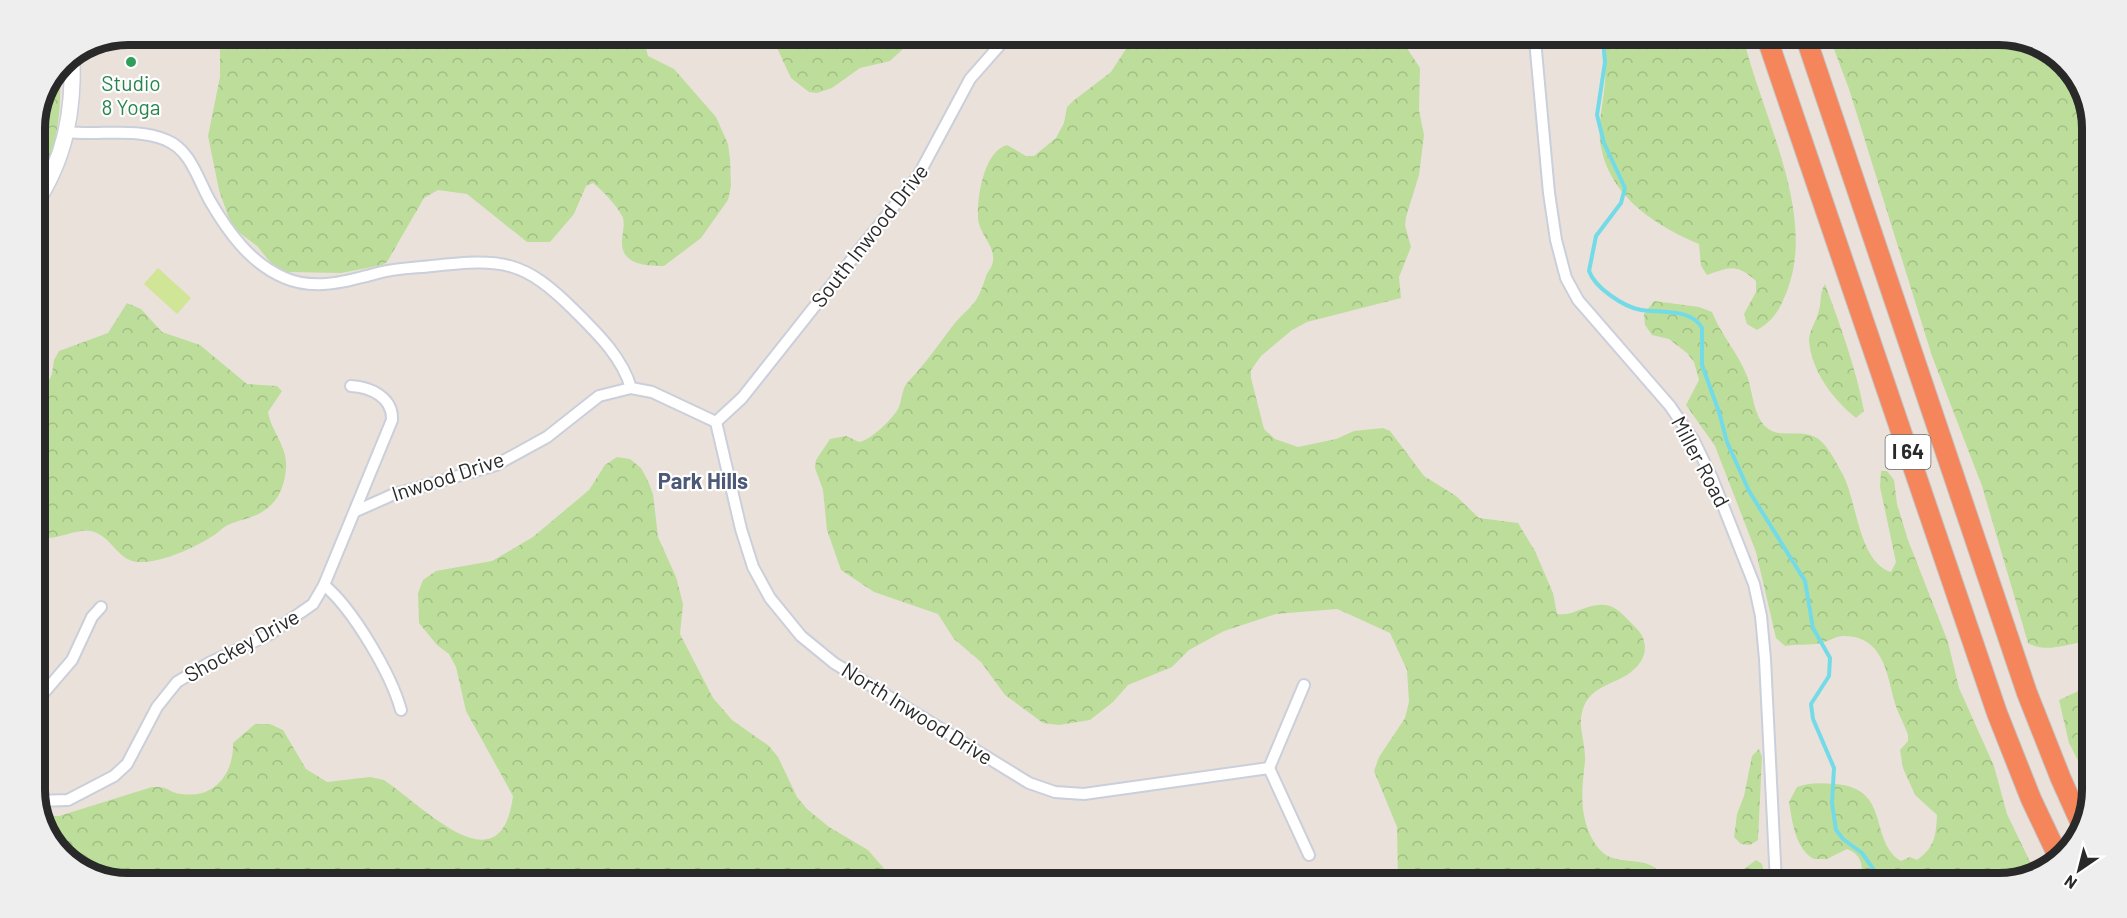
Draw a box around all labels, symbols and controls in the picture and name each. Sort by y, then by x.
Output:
marker: Studio 8 Yoga [124,55,138,69]
place label: Studio 8 Yoga [101,70,161,119]
street label: South Inwood Drive [805,158,932,312]
street label: Miller Road [1667,412,1736,511]
road number: I 64 [1886,435,1930,469]
street label: Inwood Drive [388,446,507,505]
district label: Park Hills [658,467,748,493]
street label: Shockey Drive [179,603,303,687]
street label: North Inwood Drive [838,656,998,769]
north arrow [2049,840,2109,900]
text: N [2060,872,2080,894]

